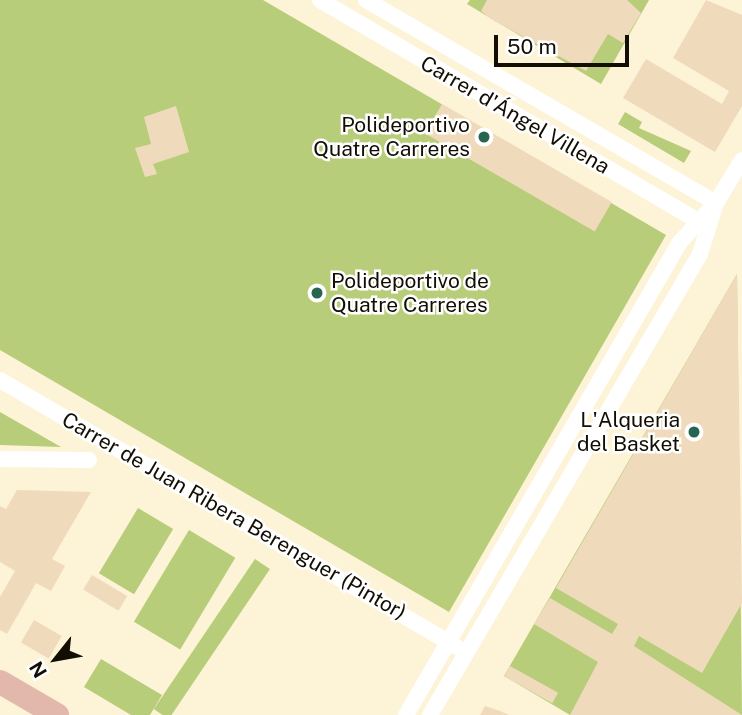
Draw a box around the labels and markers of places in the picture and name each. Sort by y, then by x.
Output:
place label: Polideportivo Quatre Carreres [313,112,470,162]
marker: Polideportivo Quatre Carreres [476,129,492,145]
place label: Polideportivo de Quatre Carreres [331,268,489,318]
marker: Polideportivo de Quatre Carreres [309,285,325,301]
place label: L'Alqueria del Basket [577,407,680,457]
marker: L'Alqueria del Basket [686,424,702,440]

